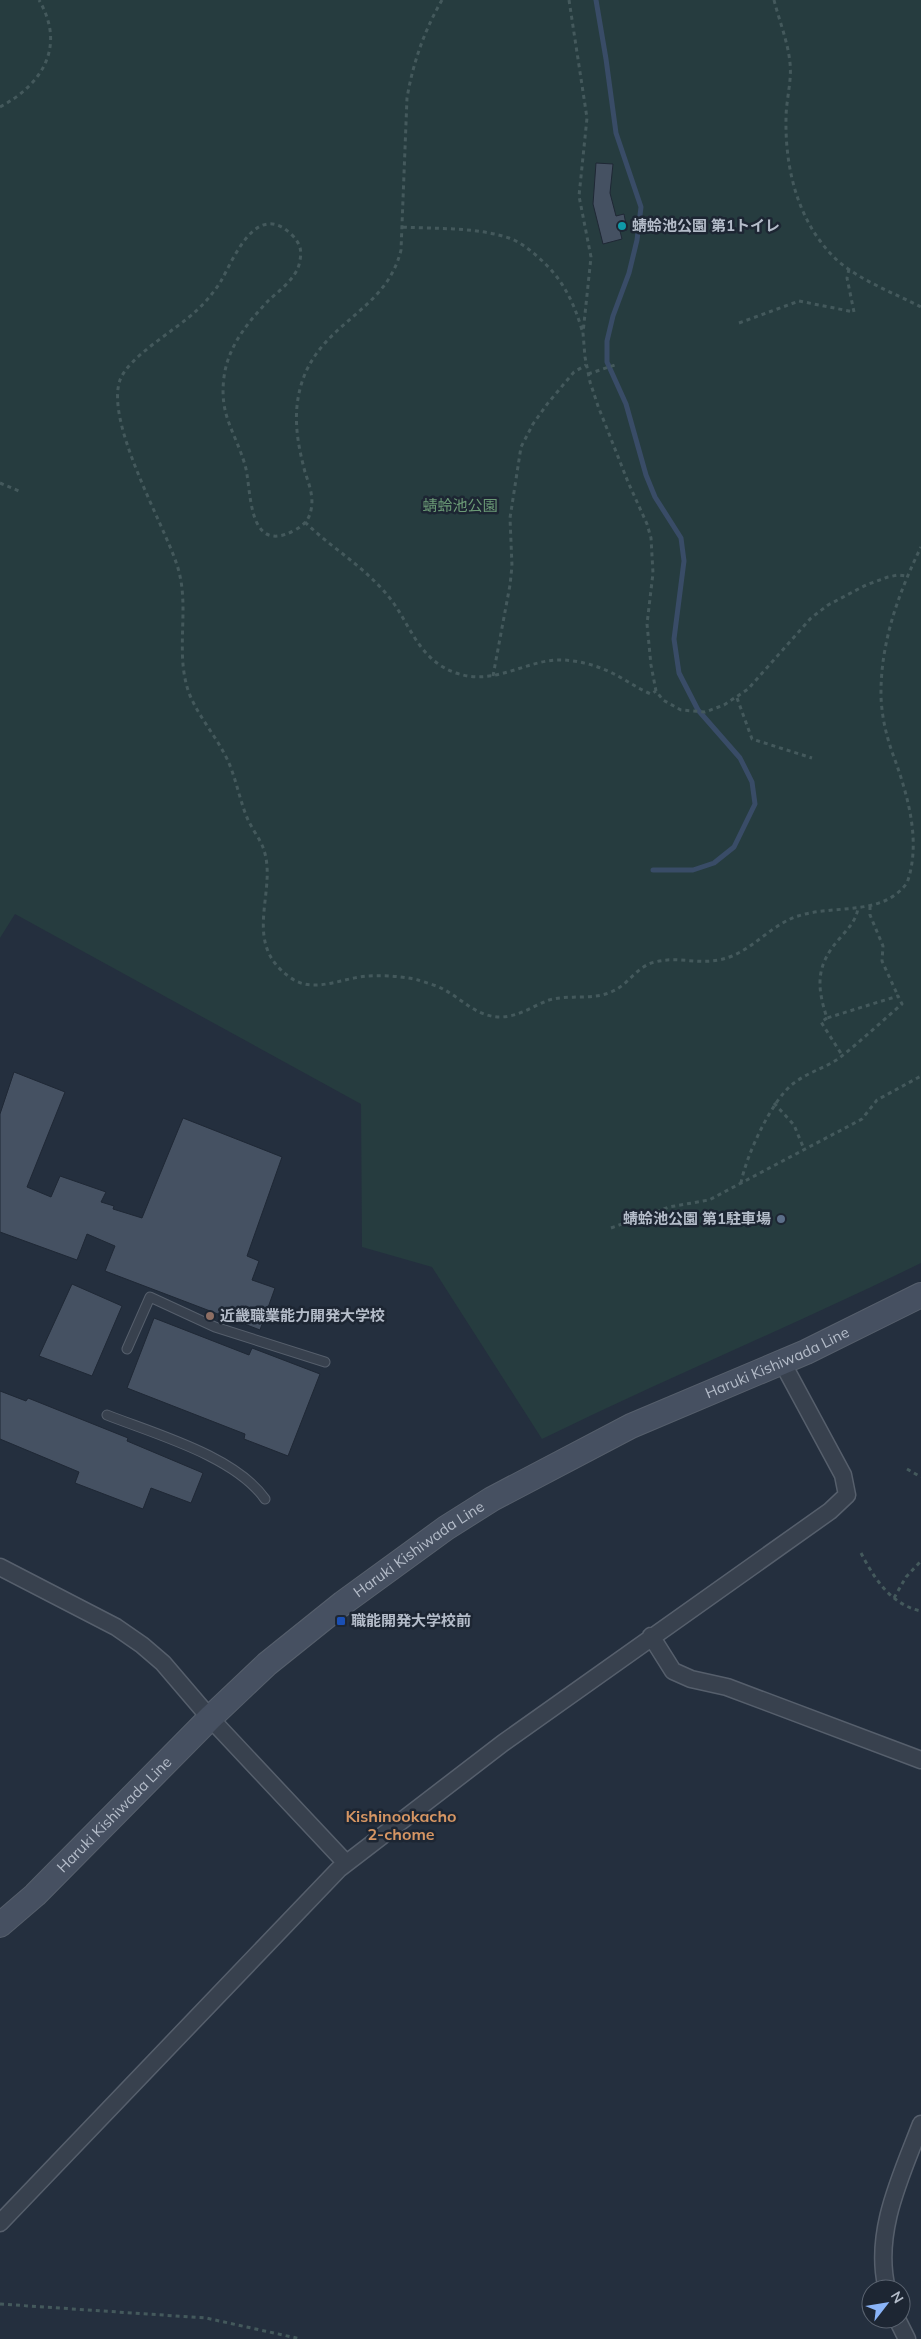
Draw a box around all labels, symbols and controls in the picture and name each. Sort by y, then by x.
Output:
place label: 蜻蛉池公園 第1トイレ [632,216,780,235]
marker: 蜻蛉池公園 第1トイレ [616,220,628,232]
park label: 蜻蛉池公園 [422,496,498,515]
place label: 蜻蛉池公園 第1駐車場 [623,1209,771,1228]
marker: 蜻蛉池公園 第1駐車場 [775,1213,787,1225]
place label: 近畿職業能力開発大学校 [220,1306,385,1325]
marker: 近畿職業能力開発大学校 [204,1310,216,1322]
street label: Haruki Kishiwada Line [702,1322,852,1403]
street label: Haruki Kishiwada Line [350,1496,487,1601]
place label: 職能開発大学校前 [351,1611,471,1630]
marker: 職能開発大学校前 [335,1615,347,1627]
street label: Haruki Kishiwada Line [53,1752,175,1876]
district label: Kishinookacho 2-chome [345,1806,457,1844]
north arrow [861,2279,911,2329]
text: N [887,2288,908,2306]

